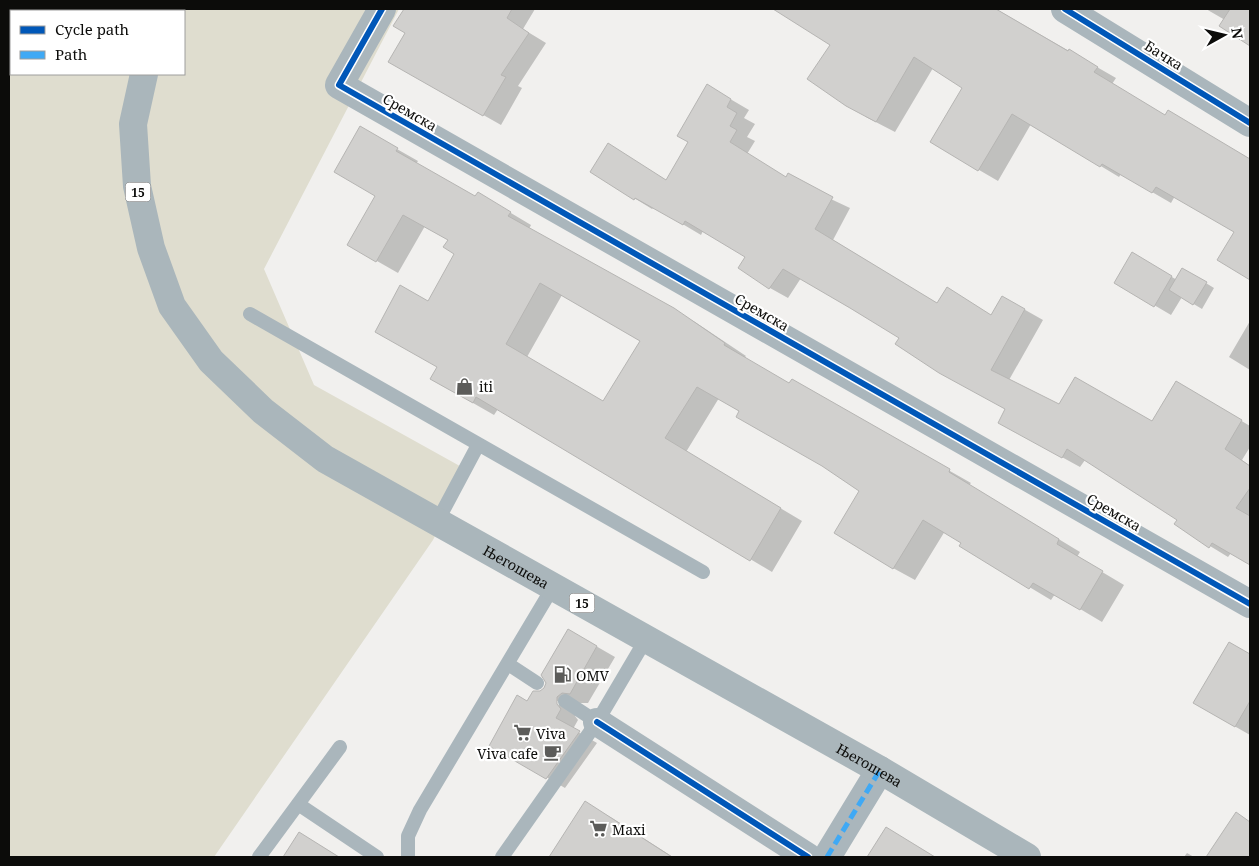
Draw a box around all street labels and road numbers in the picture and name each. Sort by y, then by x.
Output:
street label: Бачка [1141,36,1187,74]
street label: Сремска [379,89,441,135]
road number: 15 [126,182,150,202]
street label: Сремска [731,289,793,335]
street label: Сремска [1083,489,1145,535]
street label: Његошева [480,540,553,592]
road number: 15 [570,594,594,612]
street label: Његошева [833,738,906,791]

